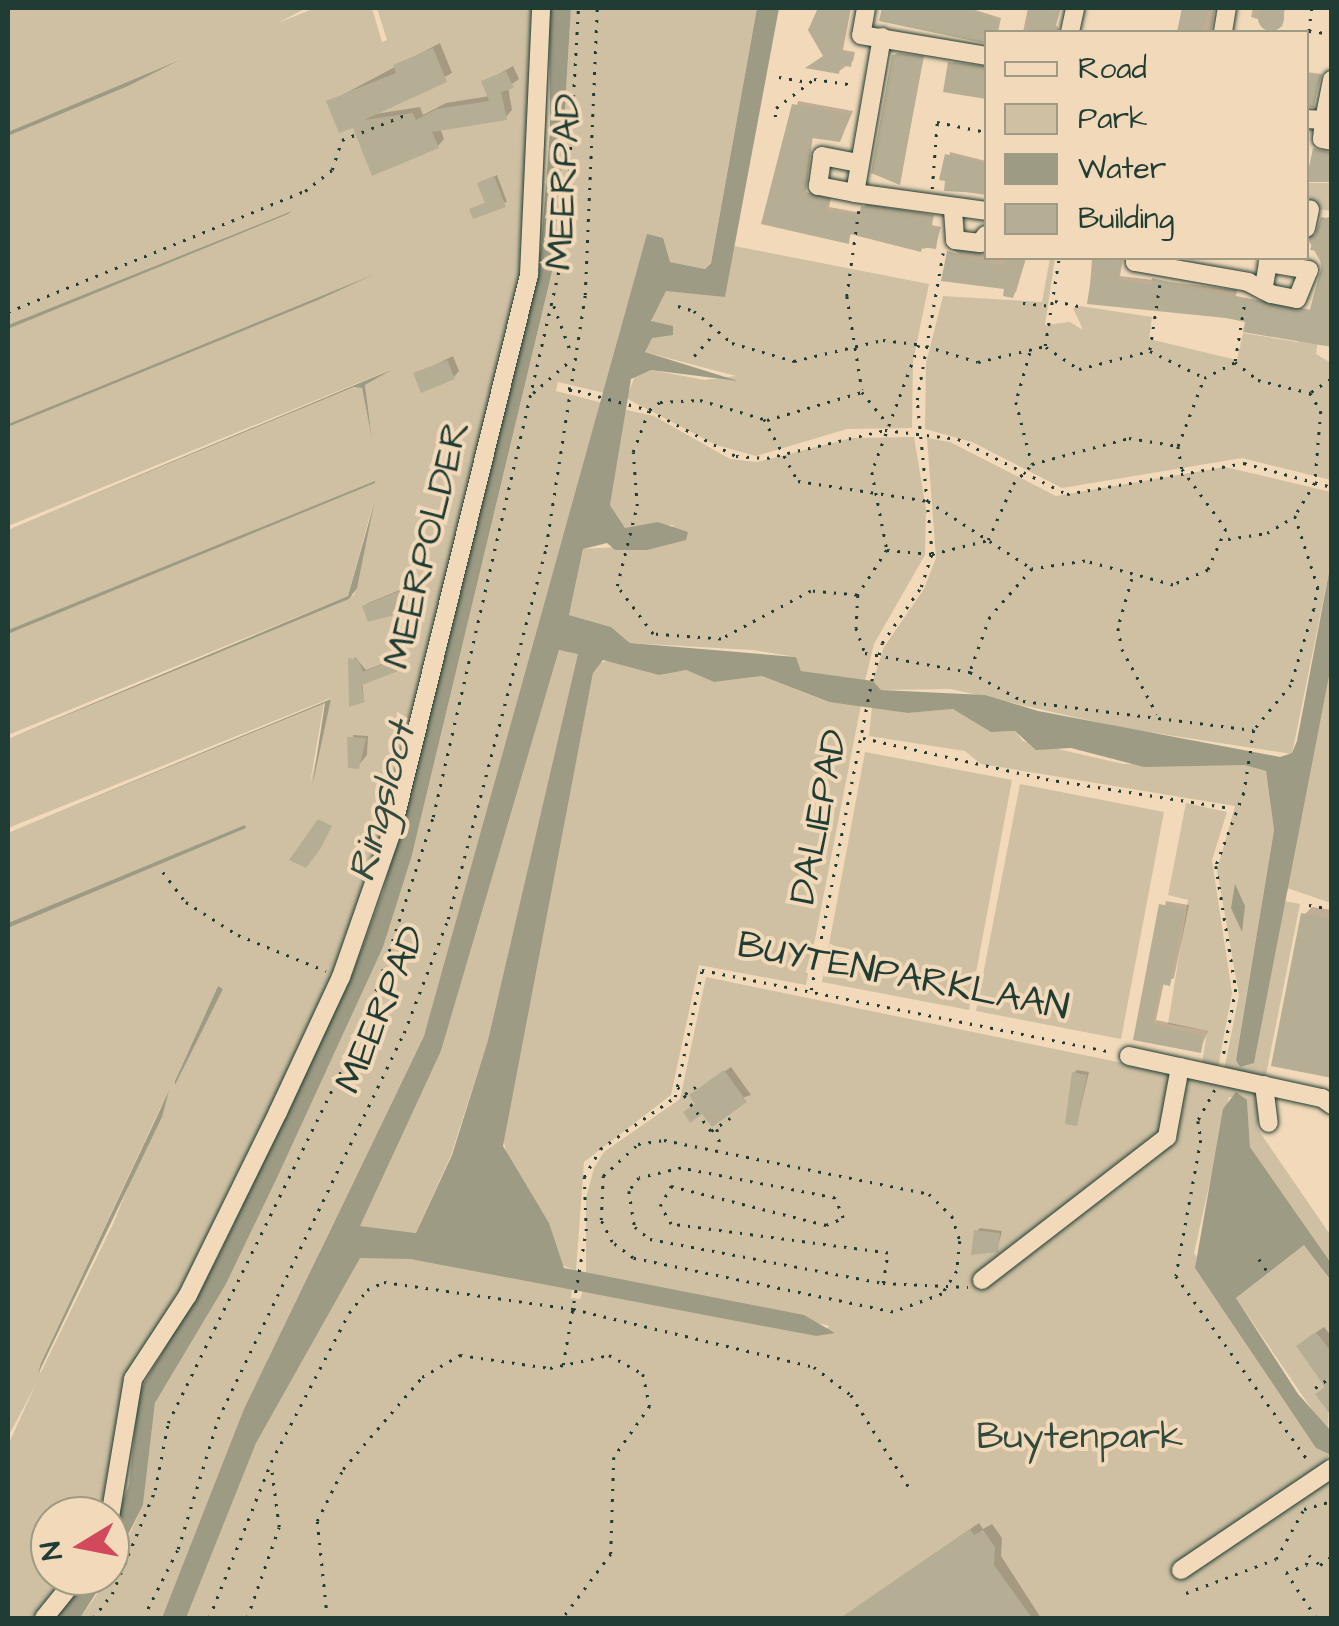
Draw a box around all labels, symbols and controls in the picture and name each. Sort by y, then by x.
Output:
legend [984,30,1309,260]
text: Road [1078,48,1147,90]
street label: MEERPAD [538,93,592,271]
text: Park [1078,98,1147,140]
text: Water [1078,148,1166,190]
text: Building [1078,198,1174,240]
street label: MEERPOLDER [375,416,481,674]
water label: Ringsloot [339,717,427,887]
street label: DALIEPAD [781,726,859,908]
street label: MEERPAD [326,920,438,1100]
street label: BUYTENPARKLAAN [734,923,1072,1031]
park label: Buytenpark [977,1415,1183,1461]
north arrow [30,1496,130,1596]
text: N [31,1539,73,1563]

